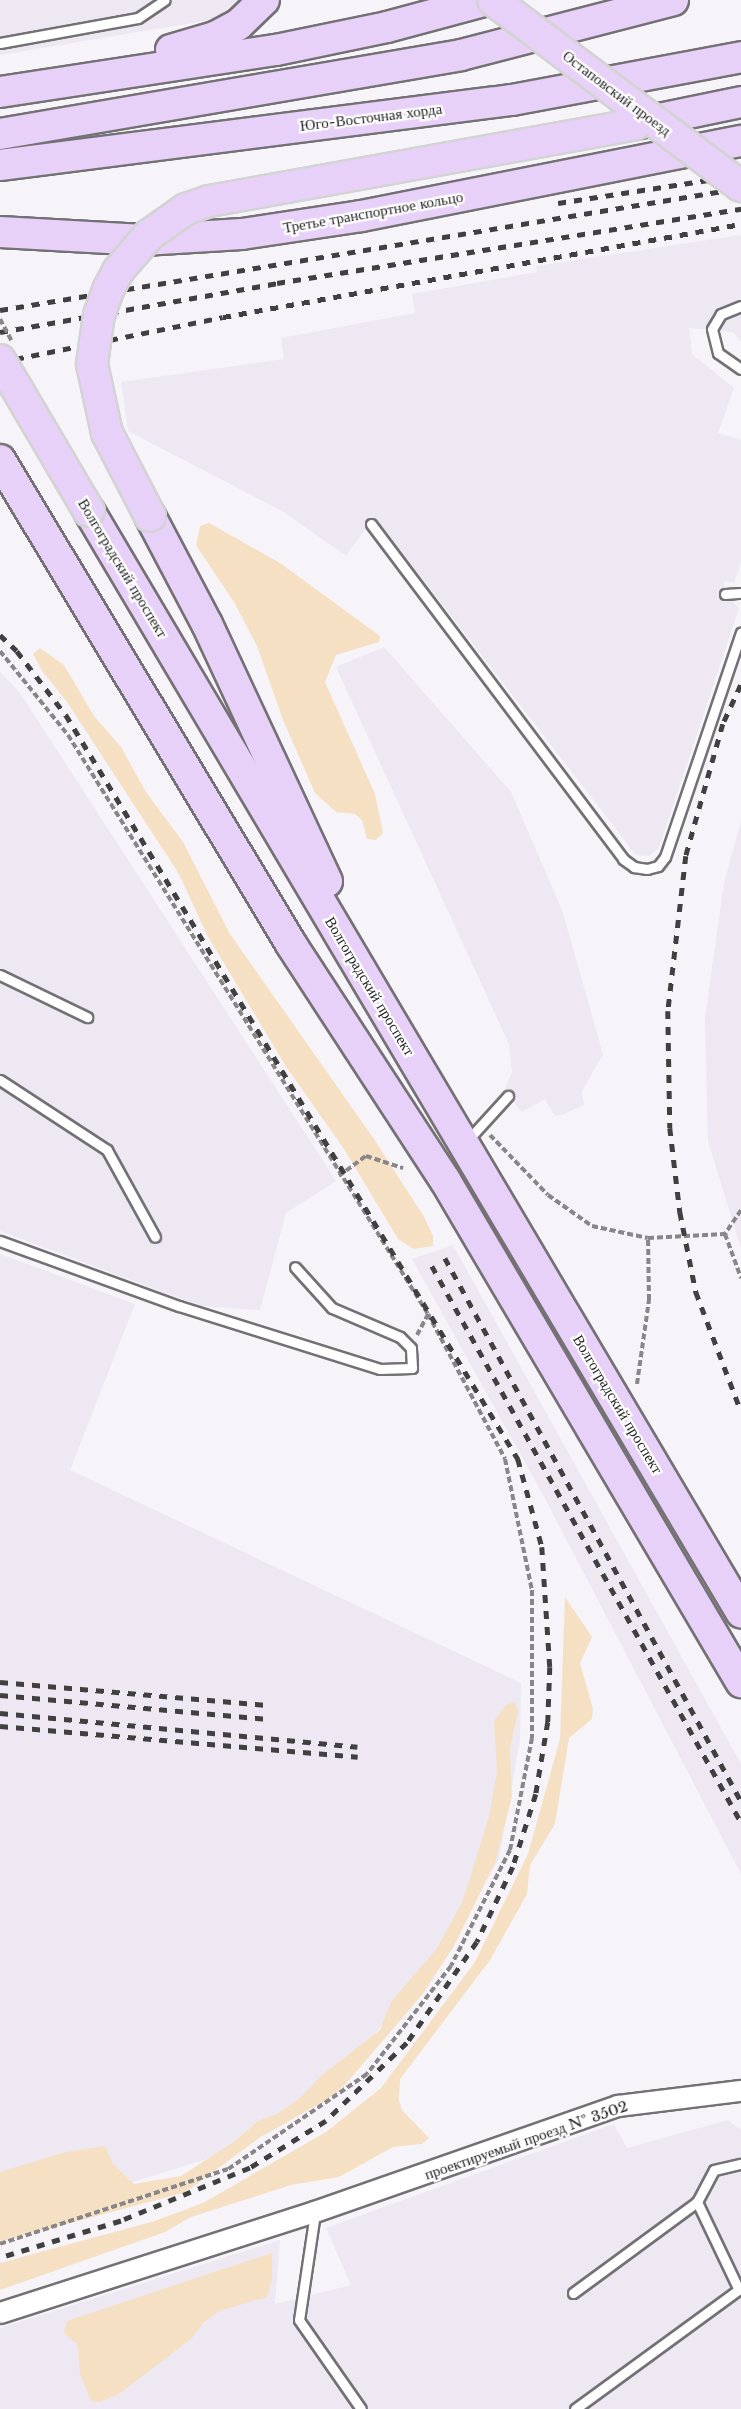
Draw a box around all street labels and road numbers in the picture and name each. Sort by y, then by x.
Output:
street label: Остаповский проезд [559,46,675,140]
street label: Юго-Восточная хорда [299,99,443,135]
street label: Третье транспортное кольцо [282,187,464,237]
street label: Волгоградский проспект [74,495,172,641]
street label: Волгоградский проспект [321,913,419,1059]
street label: Волгоградский проспект [569,1331,667,1477]
street label: проектируемый проезд № 3502 [422,2097,630,2183]

